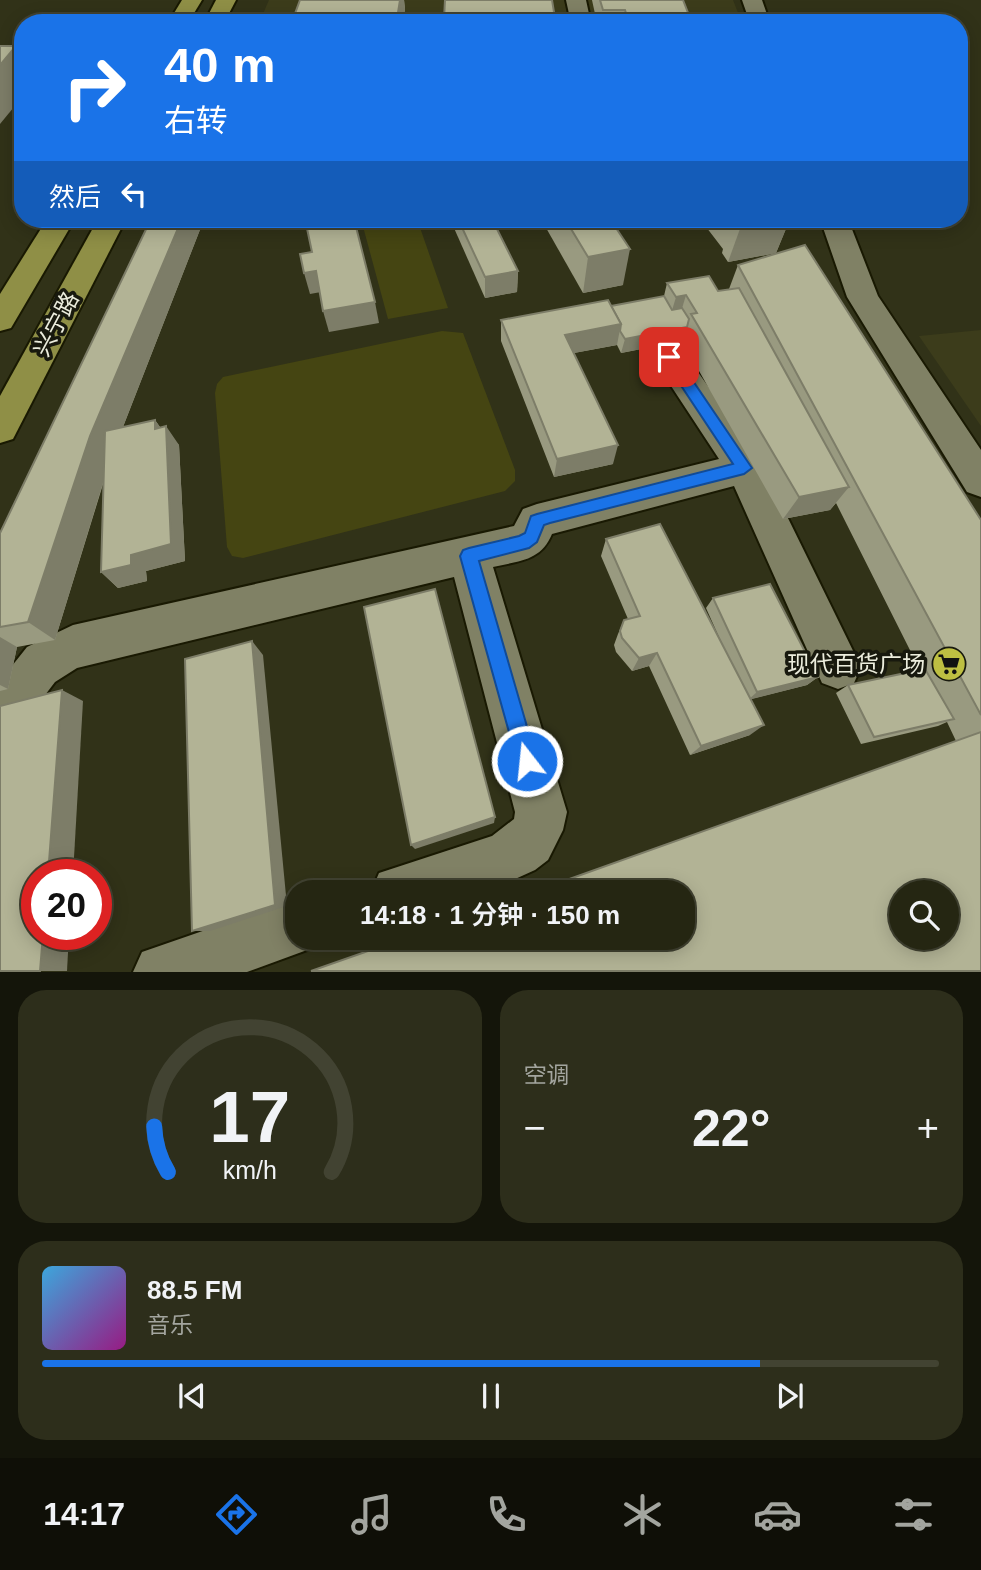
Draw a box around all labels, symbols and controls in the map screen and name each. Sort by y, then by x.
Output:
text: 40 m [164,38,276,92]
icon: right [49,42,140,133]
text: 右转 [164,103,228,139]
icon: left [115,175,153,213]
text: 然后 [49,182,101,212]
street label: 兴宁路 [28,287,84,361]
pin [639,327,699,387]
icon: arrive [650,338,688,376]
supermarket icon: 现代百货广场 [930,645,968,683]
place label: 现代百货广场 [787,651,925,677]
position arrow [490,724,564,798]
speed limit sign: 20 [21,859,112,950]
map controls [889,880,959,950]
button: search [889,880,959,950]
text: 14:18 · 1 分钟 · 150 m [360,900,620,930]
text: 空调 [524,1062,570,1088]
text: 17 [209,1077,290,1158]
text: 22° [692,1099,771,1157]
text: − [524,1107,546,1149]
text: + [917,1107,939,1149]
text: km/h [223,1156,277,1184]
text: 88.5 FM [147,1275,242,1305]
text: 音乐 [147,1312,193,1338]
icon: previous [173,1377,211,1415]
icon: pause [472,1377,510,1415]
icon: next [771,1377,809,1415]
icon: directions [212,1490,261,1539]
icon: music [347,1490,396,1539]
icon: phone [482,1490,531,1539]
icon: climate [618,1490,667,1539]
icon: car [753,1490,802,1539]
icon: filters [889,1490,938,1539]
text: 14:17 [43,1496,125,1532]

